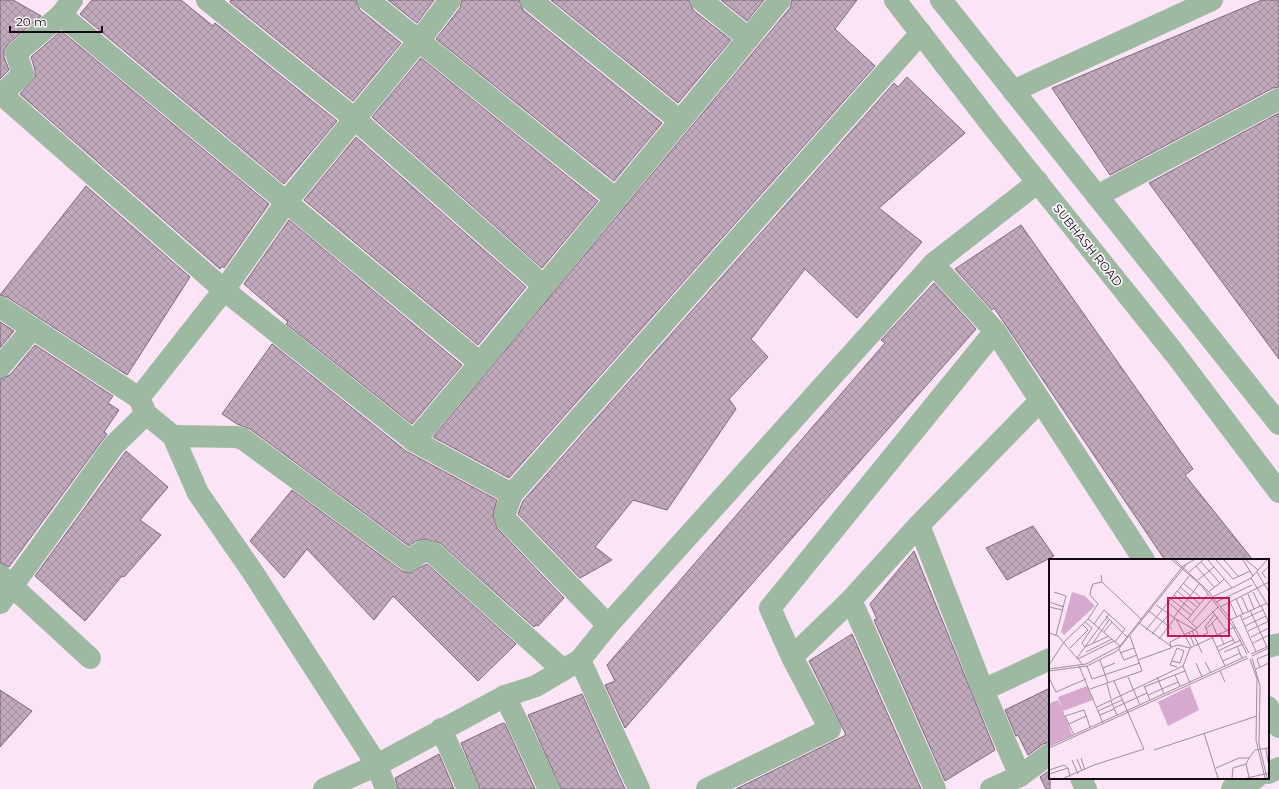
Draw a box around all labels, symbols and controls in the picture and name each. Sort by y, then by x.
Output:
scale bar [10,8,102,34]
text: 20 m [16,14,47,29]
street label: SUBHASH ROAD [1050,201,1126,289]
inset map [1049,559,1269,779]

